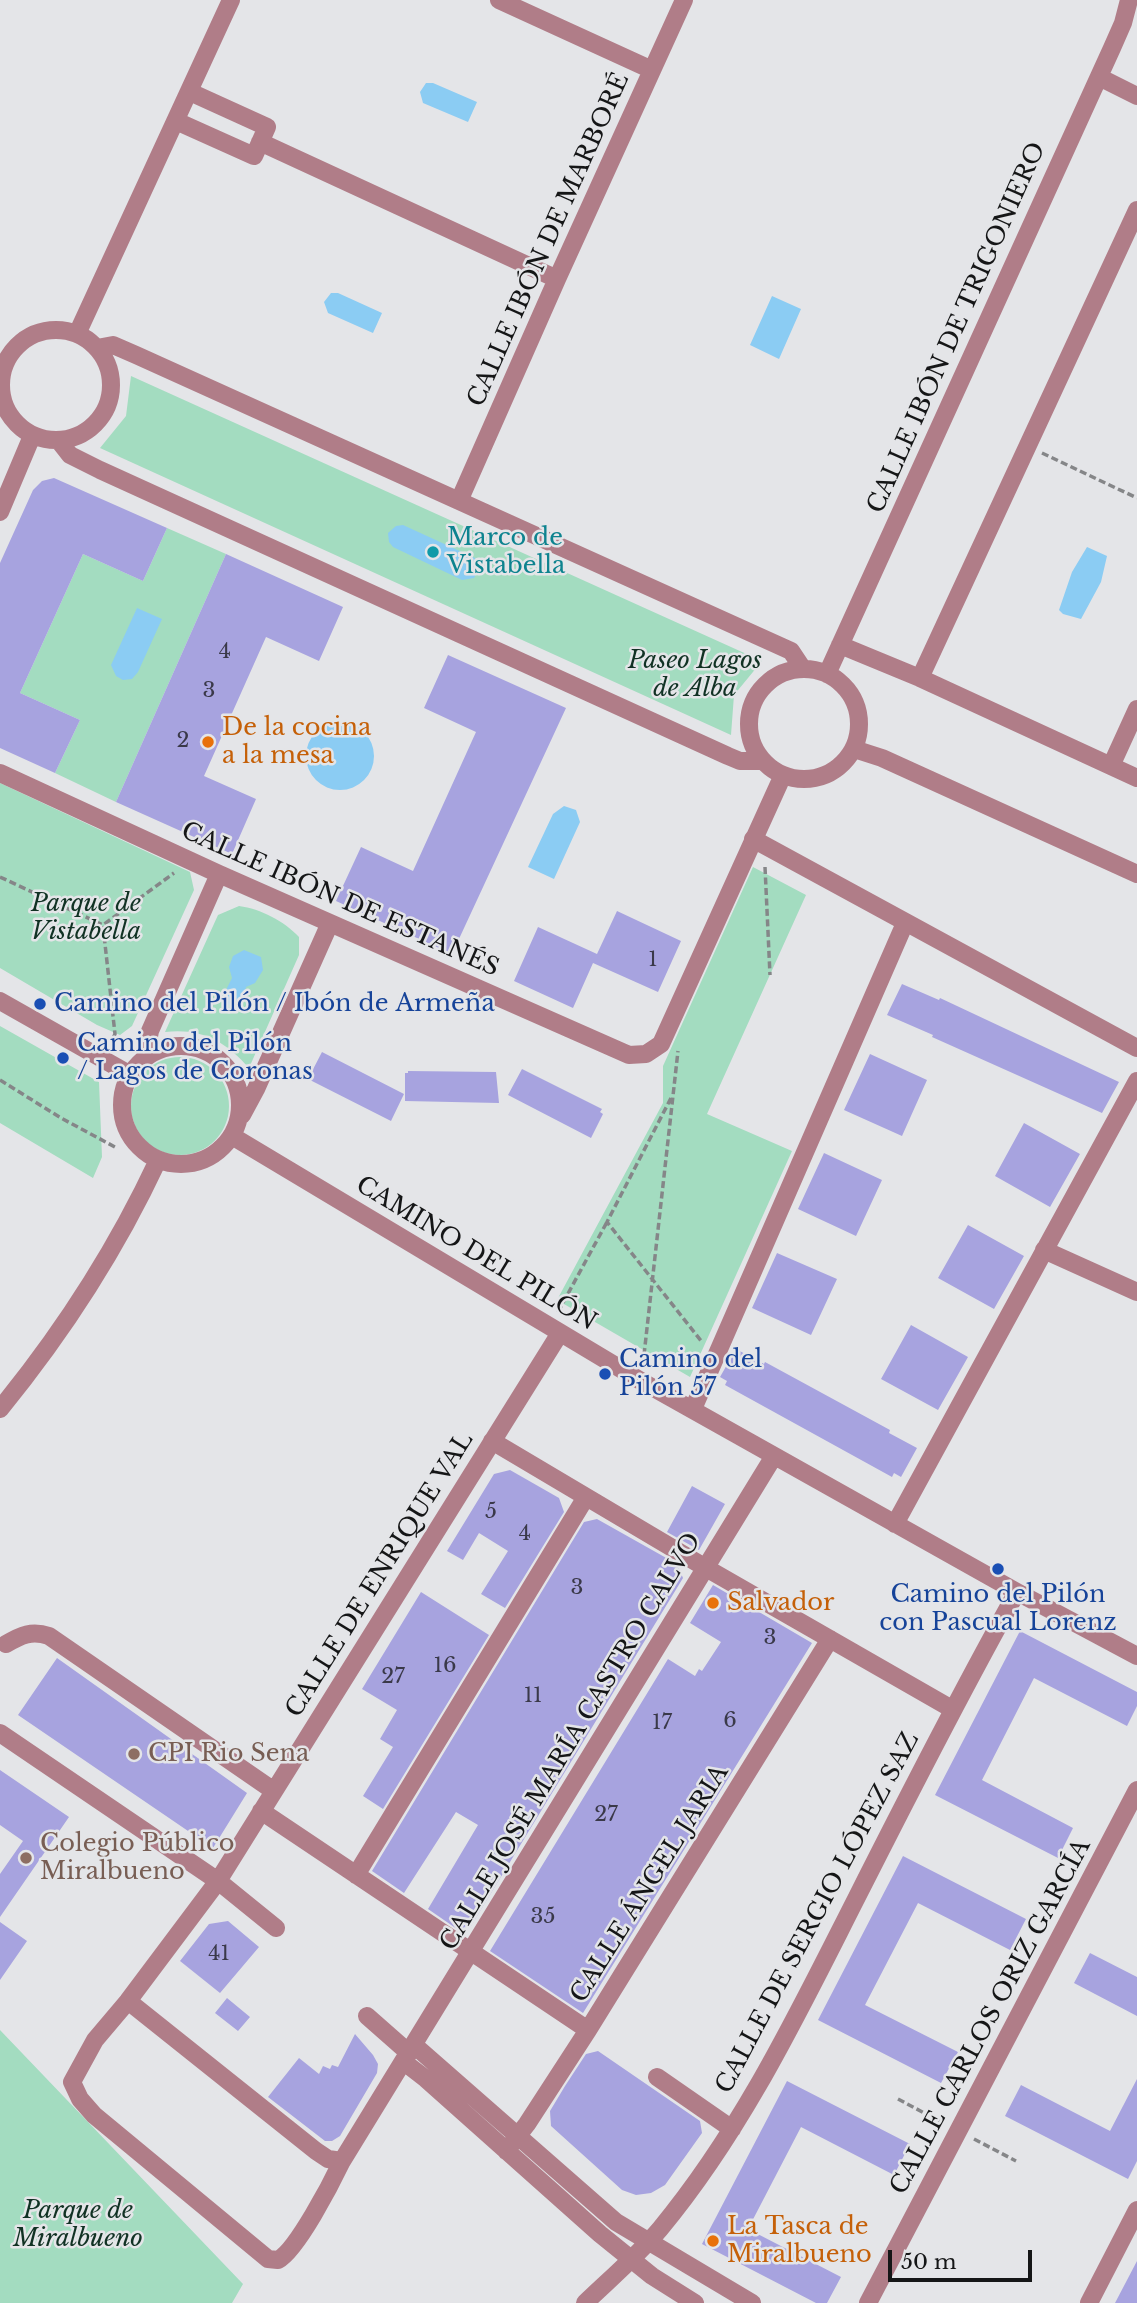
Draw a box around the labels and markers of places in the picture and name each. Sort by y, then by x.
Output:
place label: Marco de Vistabella [447,524,565,580]
marker: Marco de Vistabella [425,544,441,560]
place label: De la cocina a la mesa [222,714,371,770]
marker: De la cocina a la mesa [200,734,216,750]
place label: Camino del Pilón / Ibón de Armeña [54,990,495,1018]
marker: Camino del Pilón / Ibón de Armeña [32,996,48,1012]
place label: Camino del Pilón / Lagos de Coronas [77,1030,313,1086]
marker: Camino del Pilón / Lagos de Coronas [55,1050,71,1066]
place label: Camino del Pilón 57 [619,1346,762,1402]
marker: Camino del Pilón 57 [597,1366,613,1382]
marker: Camino del Pilón con Pascual Lorenz [990,1561,1006,1577]
place label: Camino del Pilón con Pascual Lorenz [879,1581,1117,1637]
place label: Salvador [727,1589,834,1617]
marker: Salvador [705,1595,721,1611]
place label: CPI Rio Sena [148,1740,309,1768]
marker: CPI Rio Sena [126,1746,142,1762]
place label: Colegio Público Miralbueno [40,1830,234,1886]
marker: Colegio Público Miralbueno [18,1850,34,1866]
place label: La Tasca de Miralbueno [727,2213,872,2269]
marker: La Tasca de Miralbueno [705,2233,721,2249]

